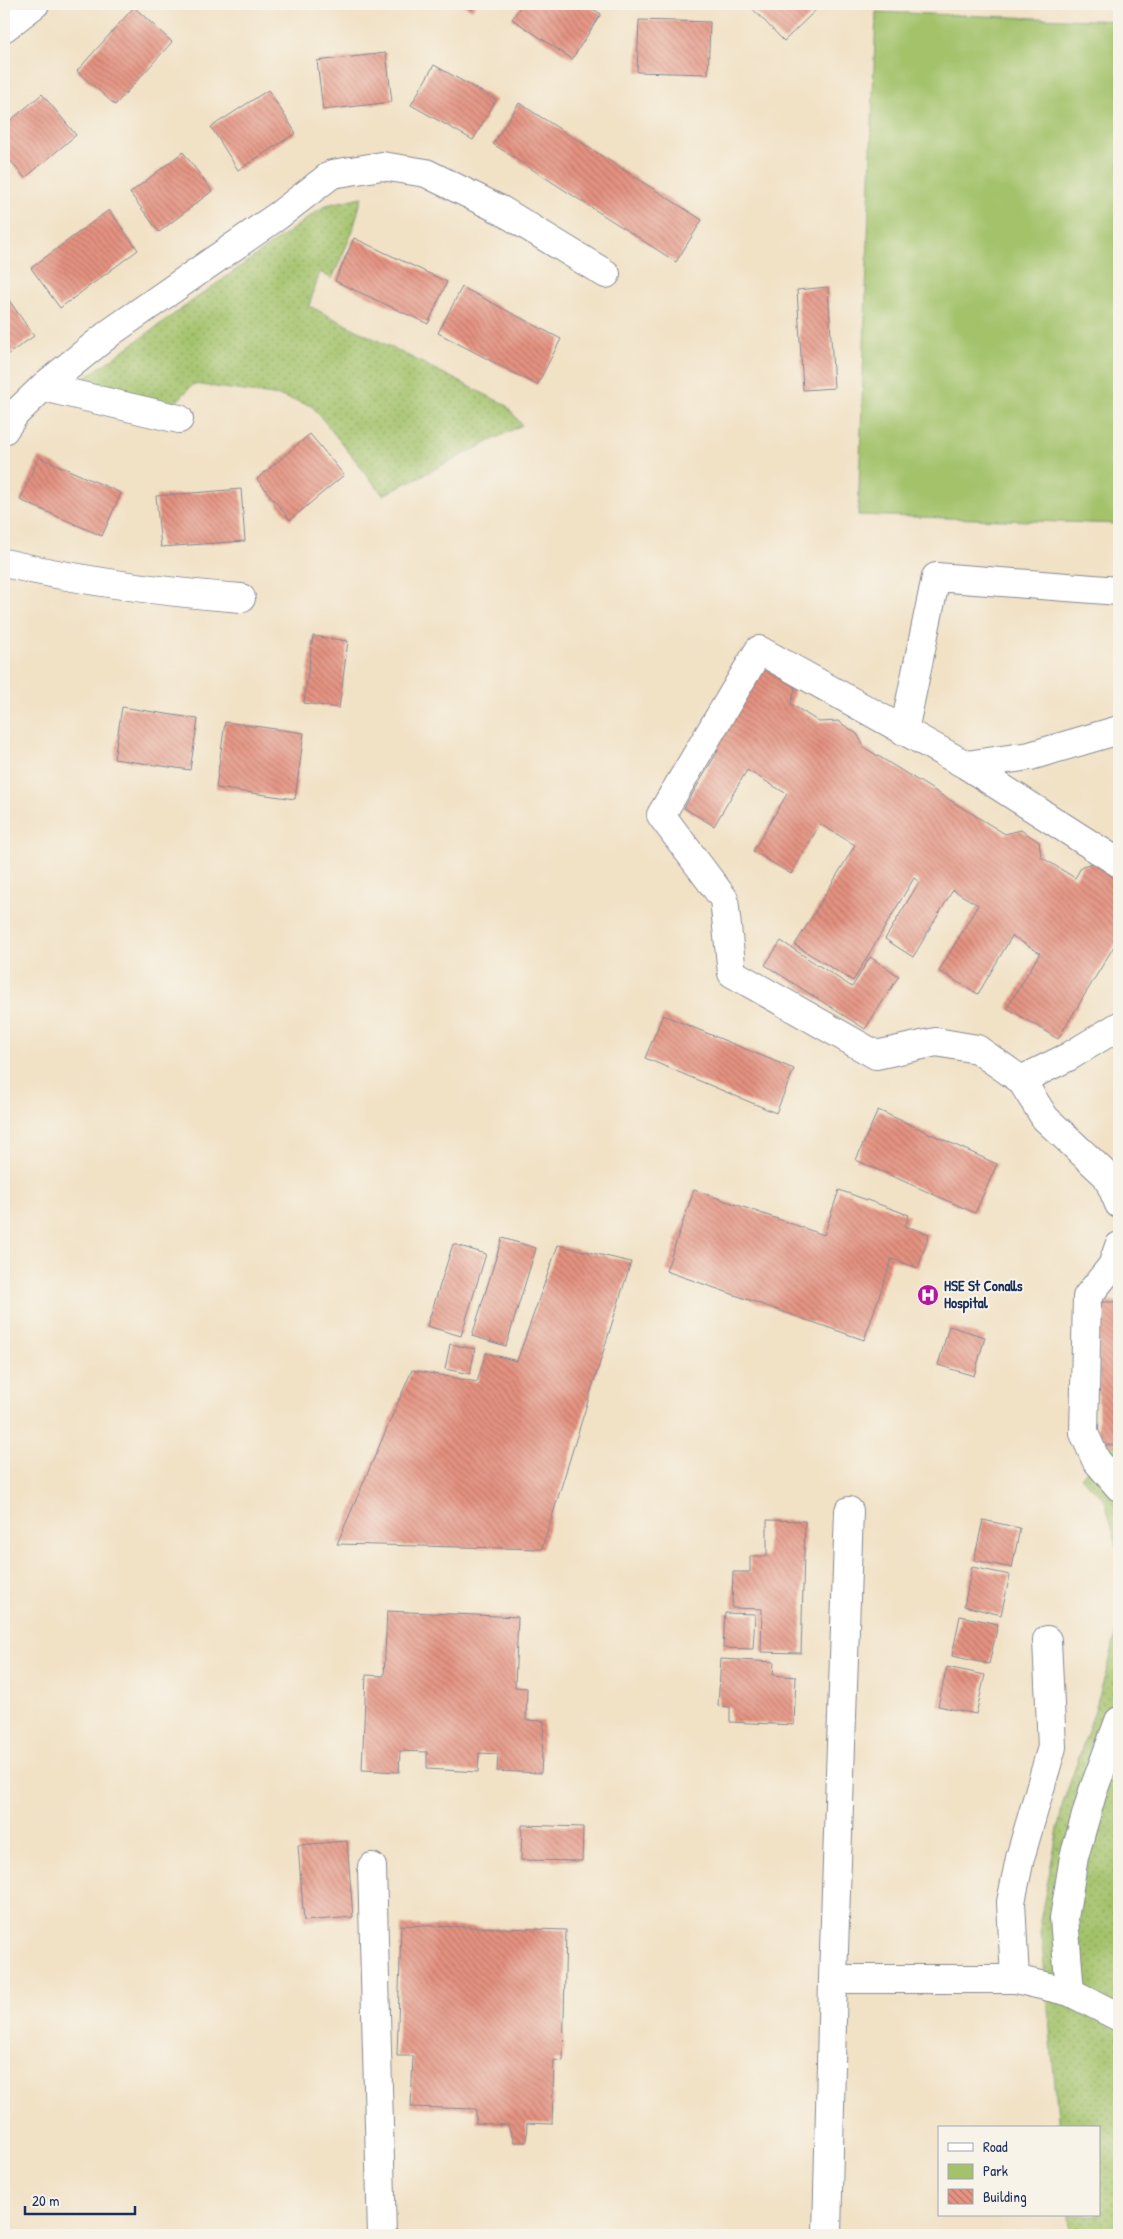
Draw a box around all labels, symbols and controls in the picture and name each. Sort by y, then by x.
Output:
place label: HSE St Conalls Hospital [944,1275,1023,1314]
hospital icon: HSE St Conalls Hospital [916,1283,940,1307]
legend [938,2126,1100,2216]
text: Road [983,2136,1008,2157]
text: Park [983,2160,1008,2181]
scale bar [25,2184,135,2216]
text: Building [983,2186,1027,2207]
text: 20 m [32,2190,59,2211]

